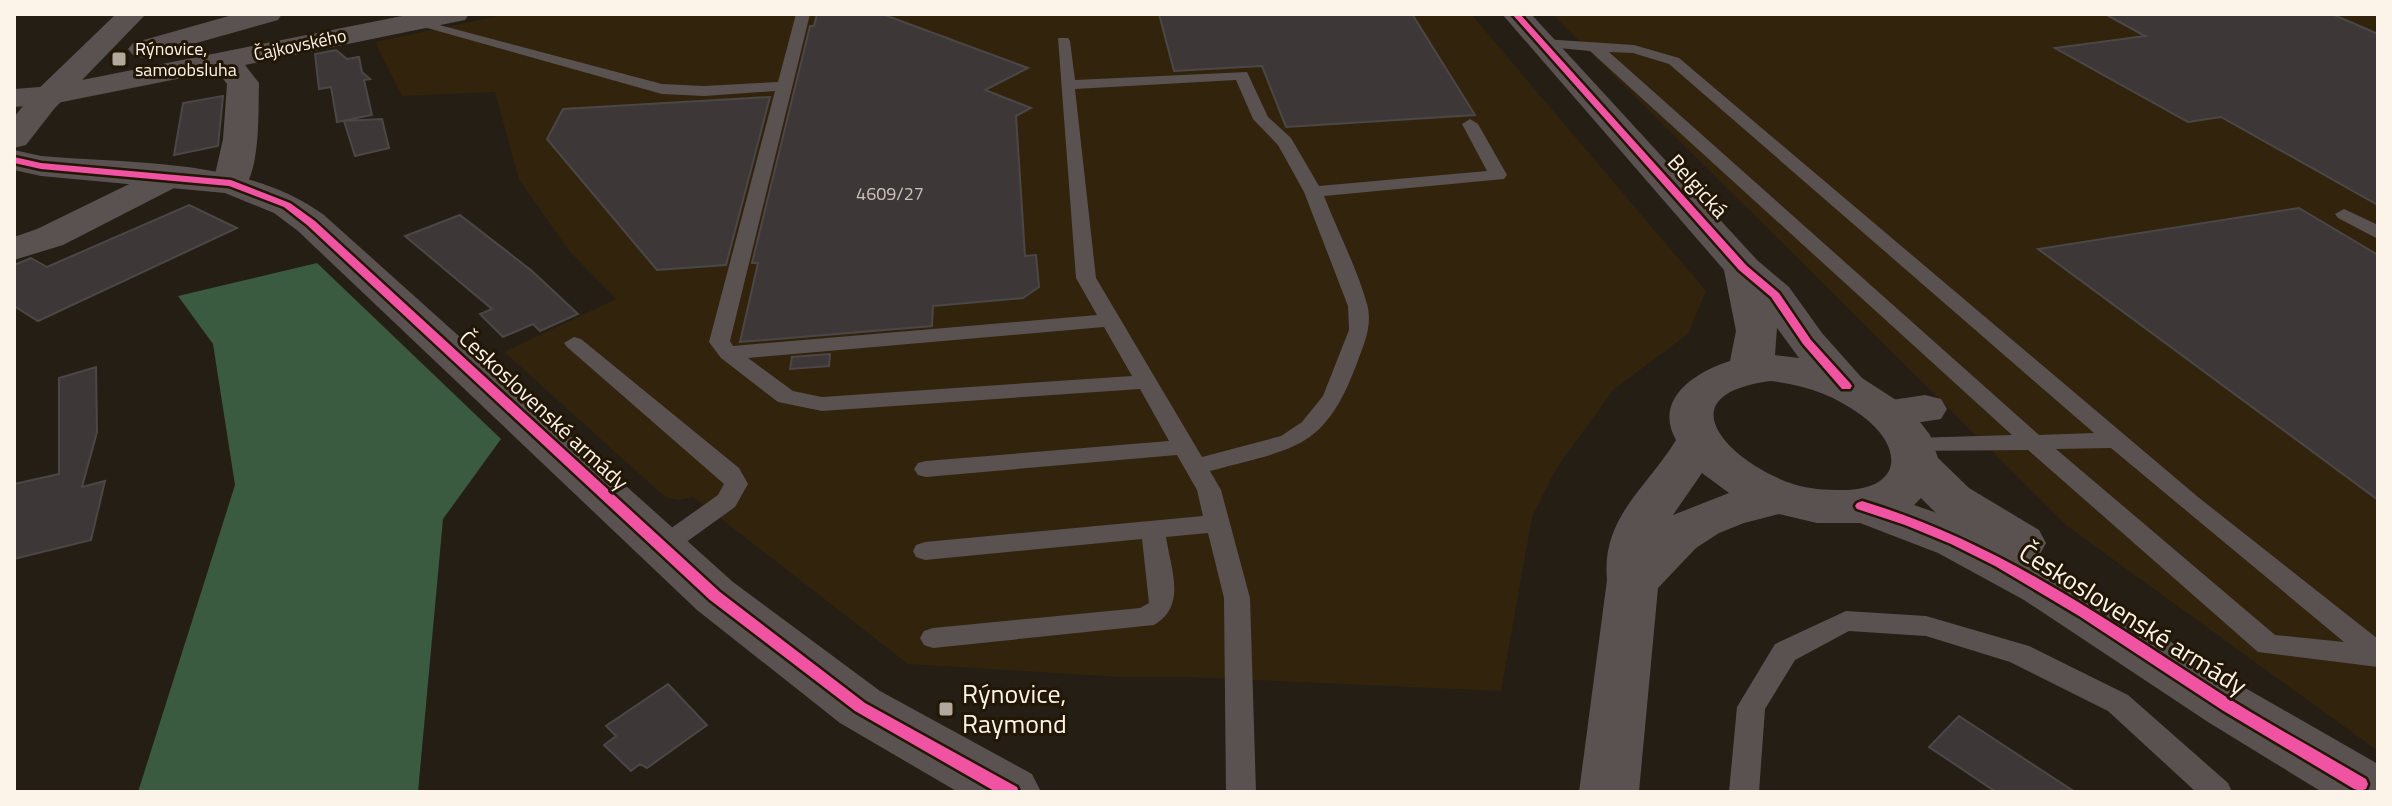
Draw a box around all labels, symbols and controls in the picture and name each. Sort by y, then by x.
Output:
street label: Čajkovského [251,22,349,67]
place label: Rýnovice, samoobsluha [135,35,237,83]
marker: Rýnovice, samoobsluha [110,50,128,68]
street label: Belgická [1660,146,1736,226]
house number: 4609/27 [856,180,924,207]
street label: Československé armády [451,322,637,498]
street label: Československé armády [2012,533,2255,705]
place label: Rýnovice, Raymond [962,674,1067,743]
marker: Rýnovice, Raymond [937,700,955,718]

